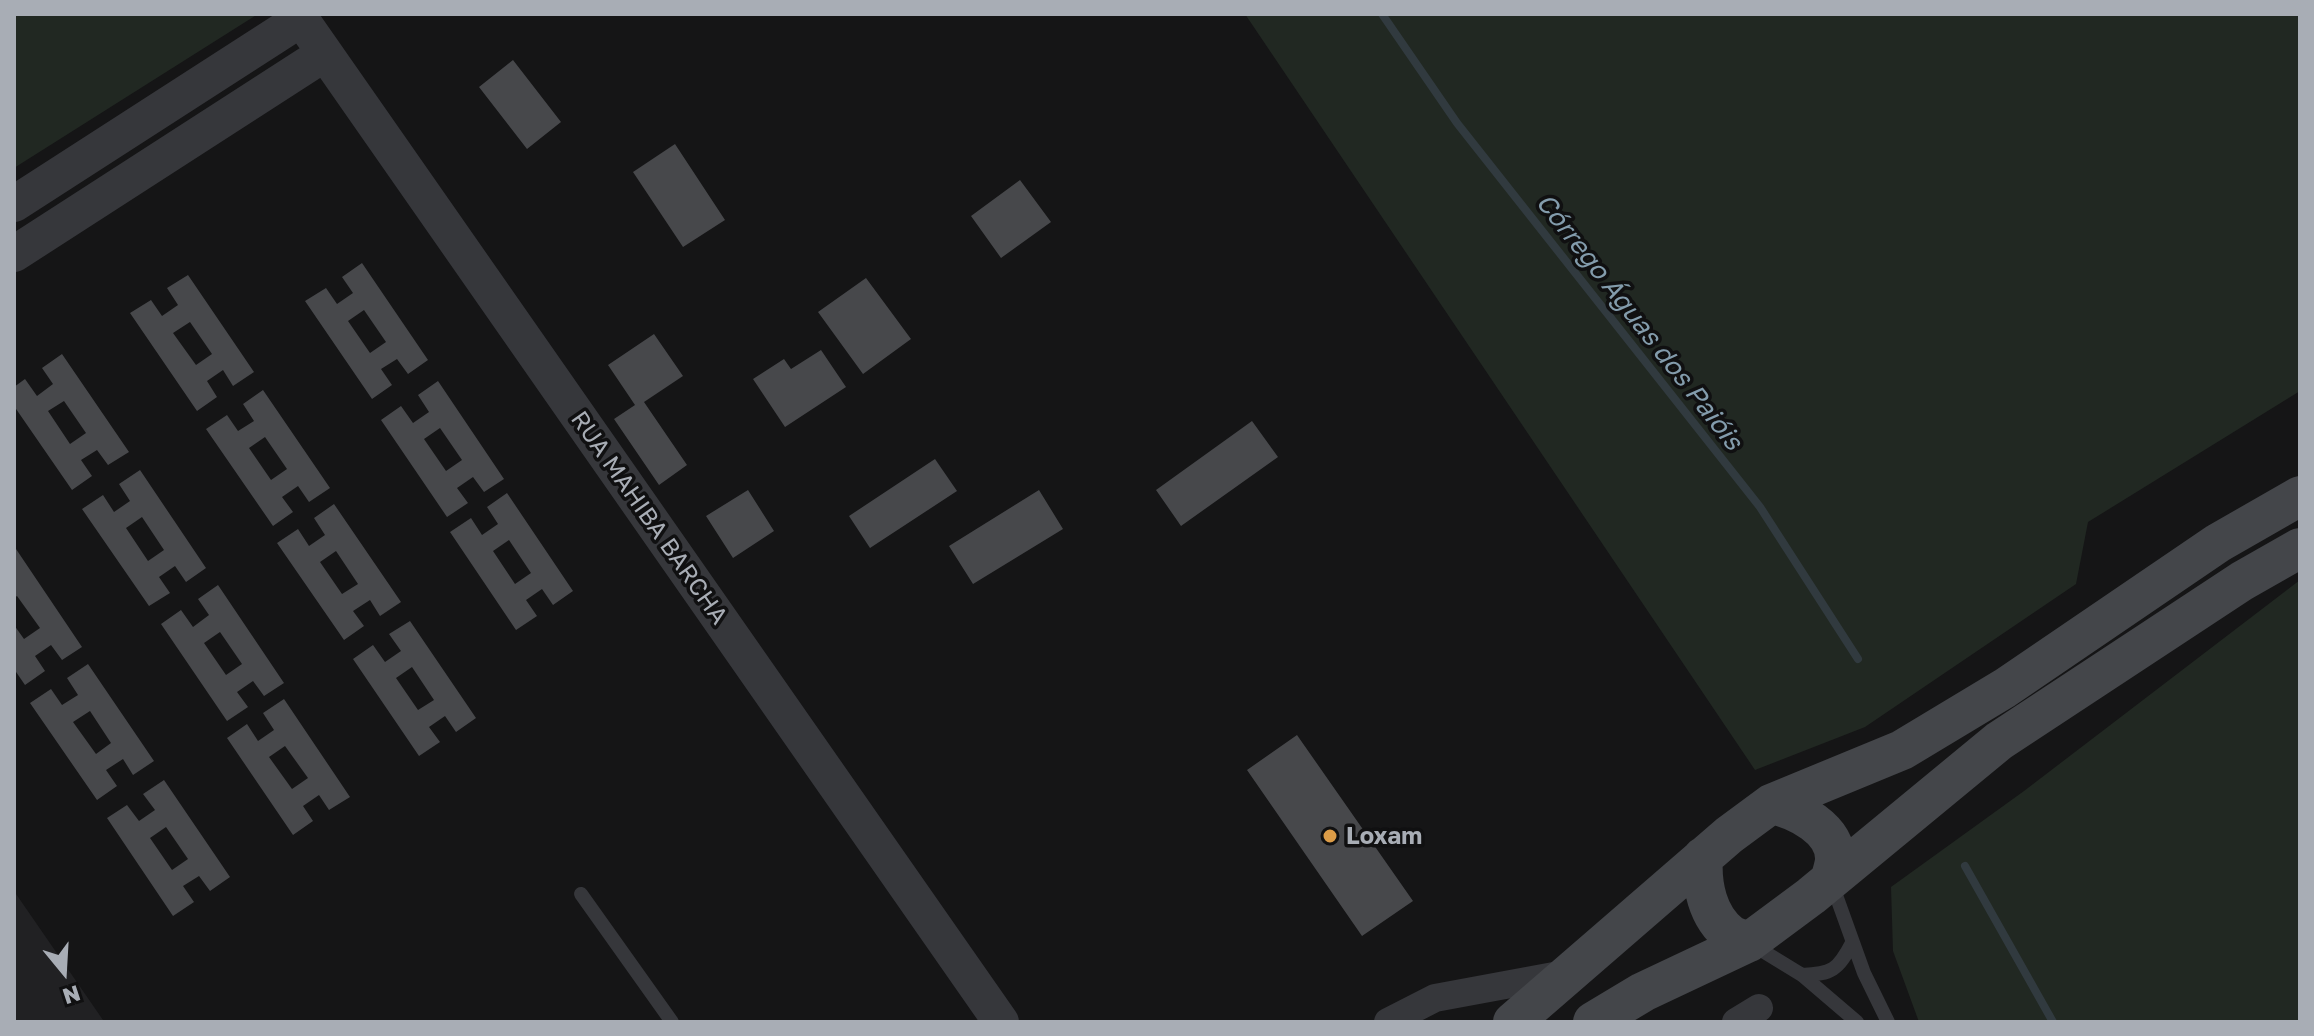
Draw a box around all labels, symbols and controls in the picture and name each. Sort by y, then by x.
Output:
water label: Córrego Águas dos Paióis [1529,188,1749,456]
street label: RUA MAHIBA BARCHA [564,406,734,630]
place label: Loxam [1346,822,1422,850]
marker: Loxam [1321,827,1339,845]
north arrow [24,932,104,1012]
text: N [59,980,84,1011]

